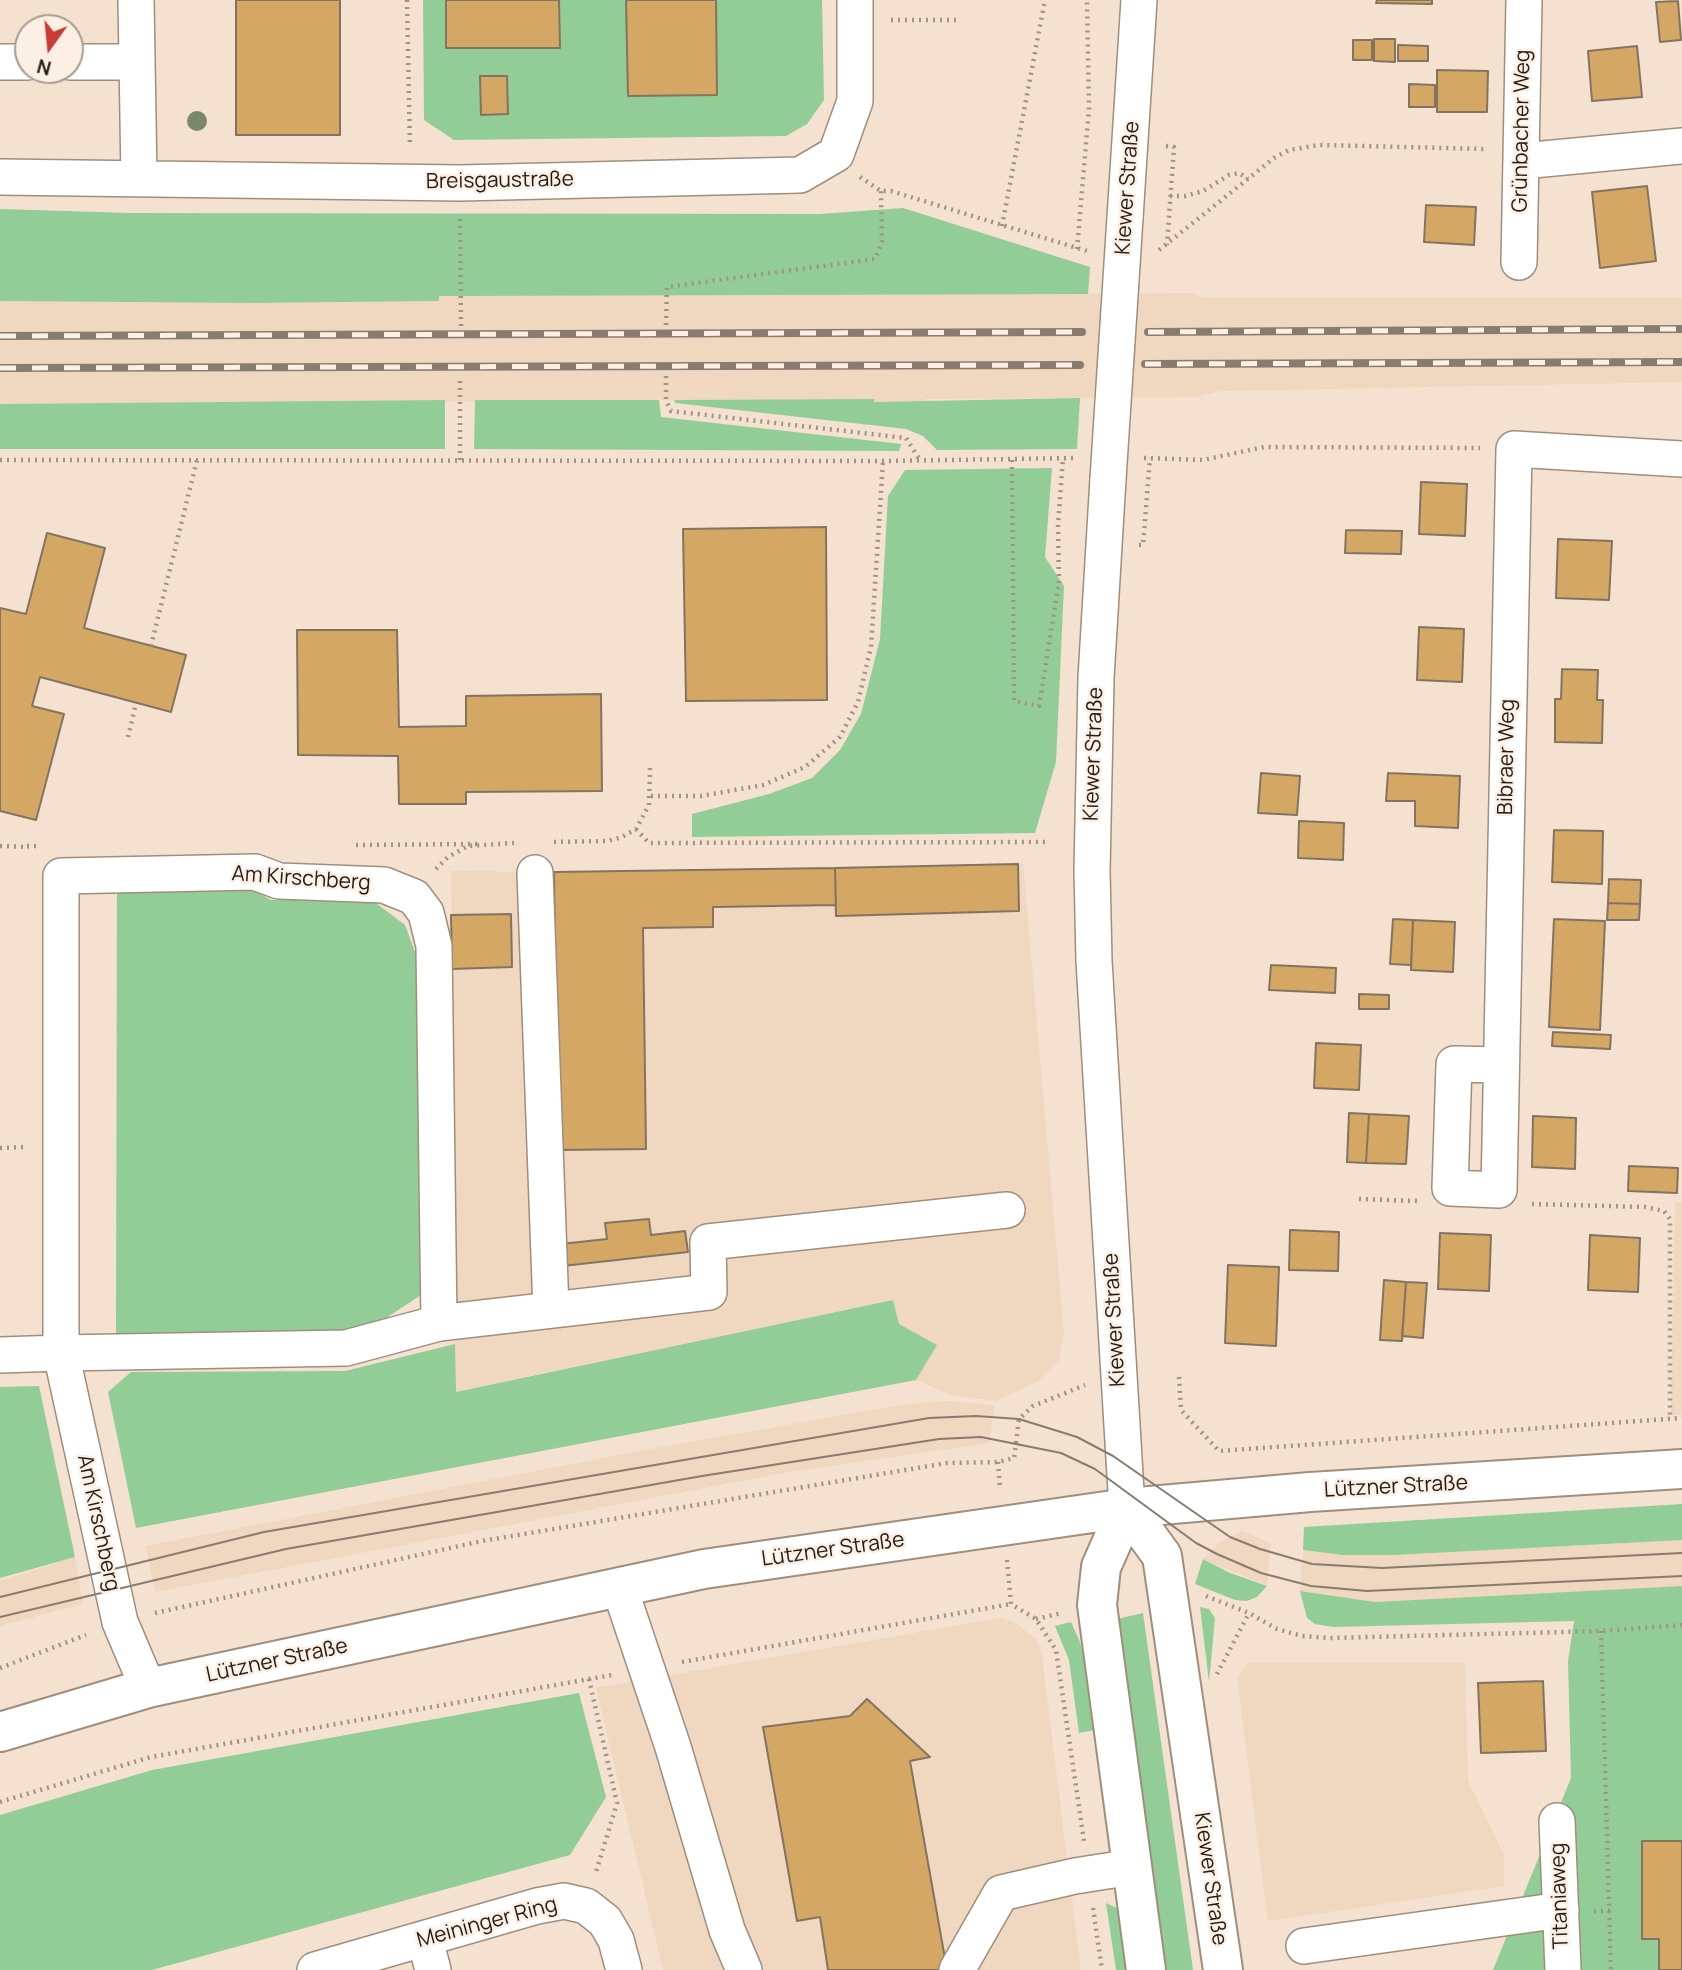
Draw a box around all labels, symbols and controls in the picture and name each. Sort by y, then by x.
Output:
north arrow [14,14,84,84]
street label: Grünbacher Weg [1508,49,1536,213]
text: N [34,53,54,82]
street label: Kiewer Straße [1111,120,1145,256]
street label: Breisgaustraße [426,167,574,195]
street label: Kiewer Straße [1079,687,1109,821]
street label: Bibraer Weg [1493,699,1521,815]
street label: Am Kirschberg [231,862,371,896]
street label: Kiewer Straße [1099,1252,1131,1388]
street label: Am Kirschberg [71,1452,125,1594]
street label: Lützner Straße [1323,1471,1469,1503]
street label: Lützner Straße [760,1527,906,1573]
street label: Lützner Straße [204,1634,350,1688]
street label: Kiewer Straße [1188,1811,1232,1947]
street label: Titaniaweg [1546,1842,1574,1950]
street label: Meininger Ring [414,1892,560,1954]

